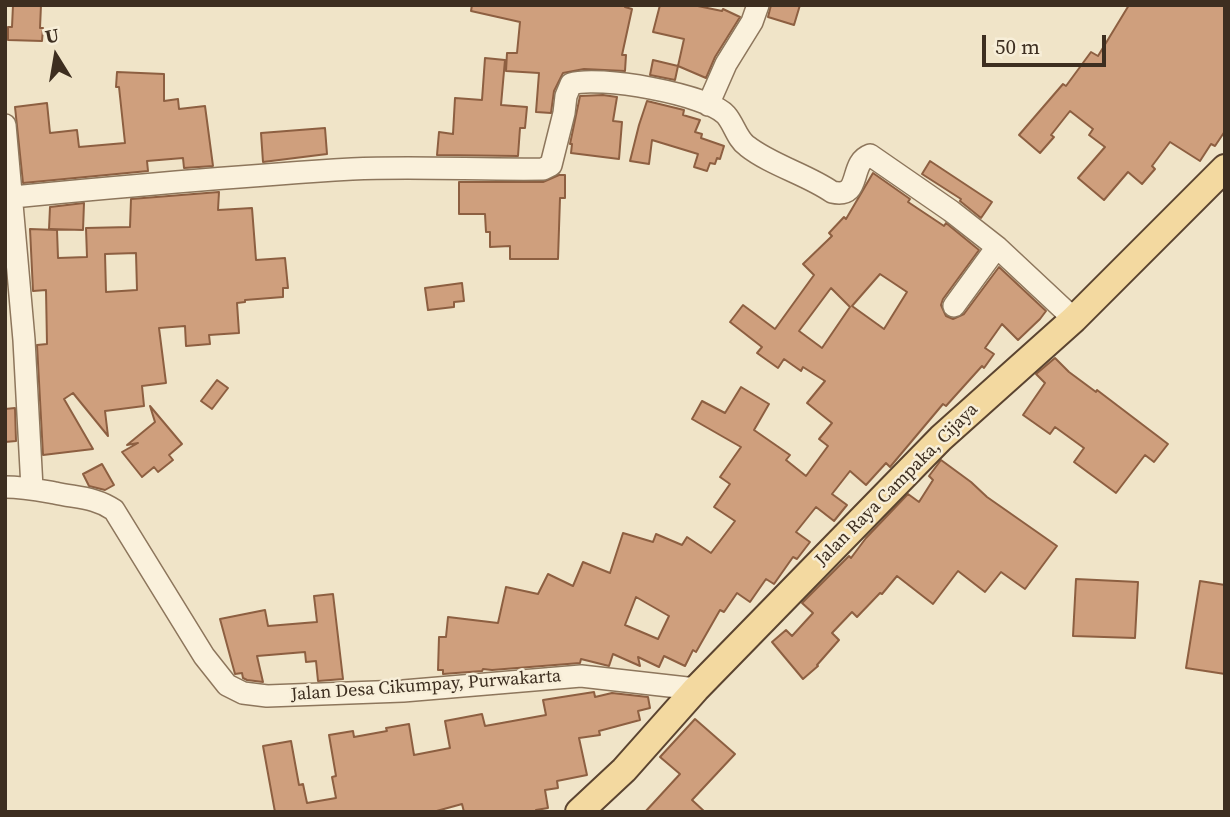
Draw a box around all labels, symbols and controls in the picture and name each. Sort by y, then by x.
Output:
north arrow [21,21,91,91]
text: U [43,21,61,49]
scale bar [985,21,1109,65]
text: 50 m [995,32,1040,61]
street label: Jalan Raya Campaka, Cijaya [811,399,983,571]
street label: Jalan Desa Cikumpay, Purwakarta [290,666,562,706]

